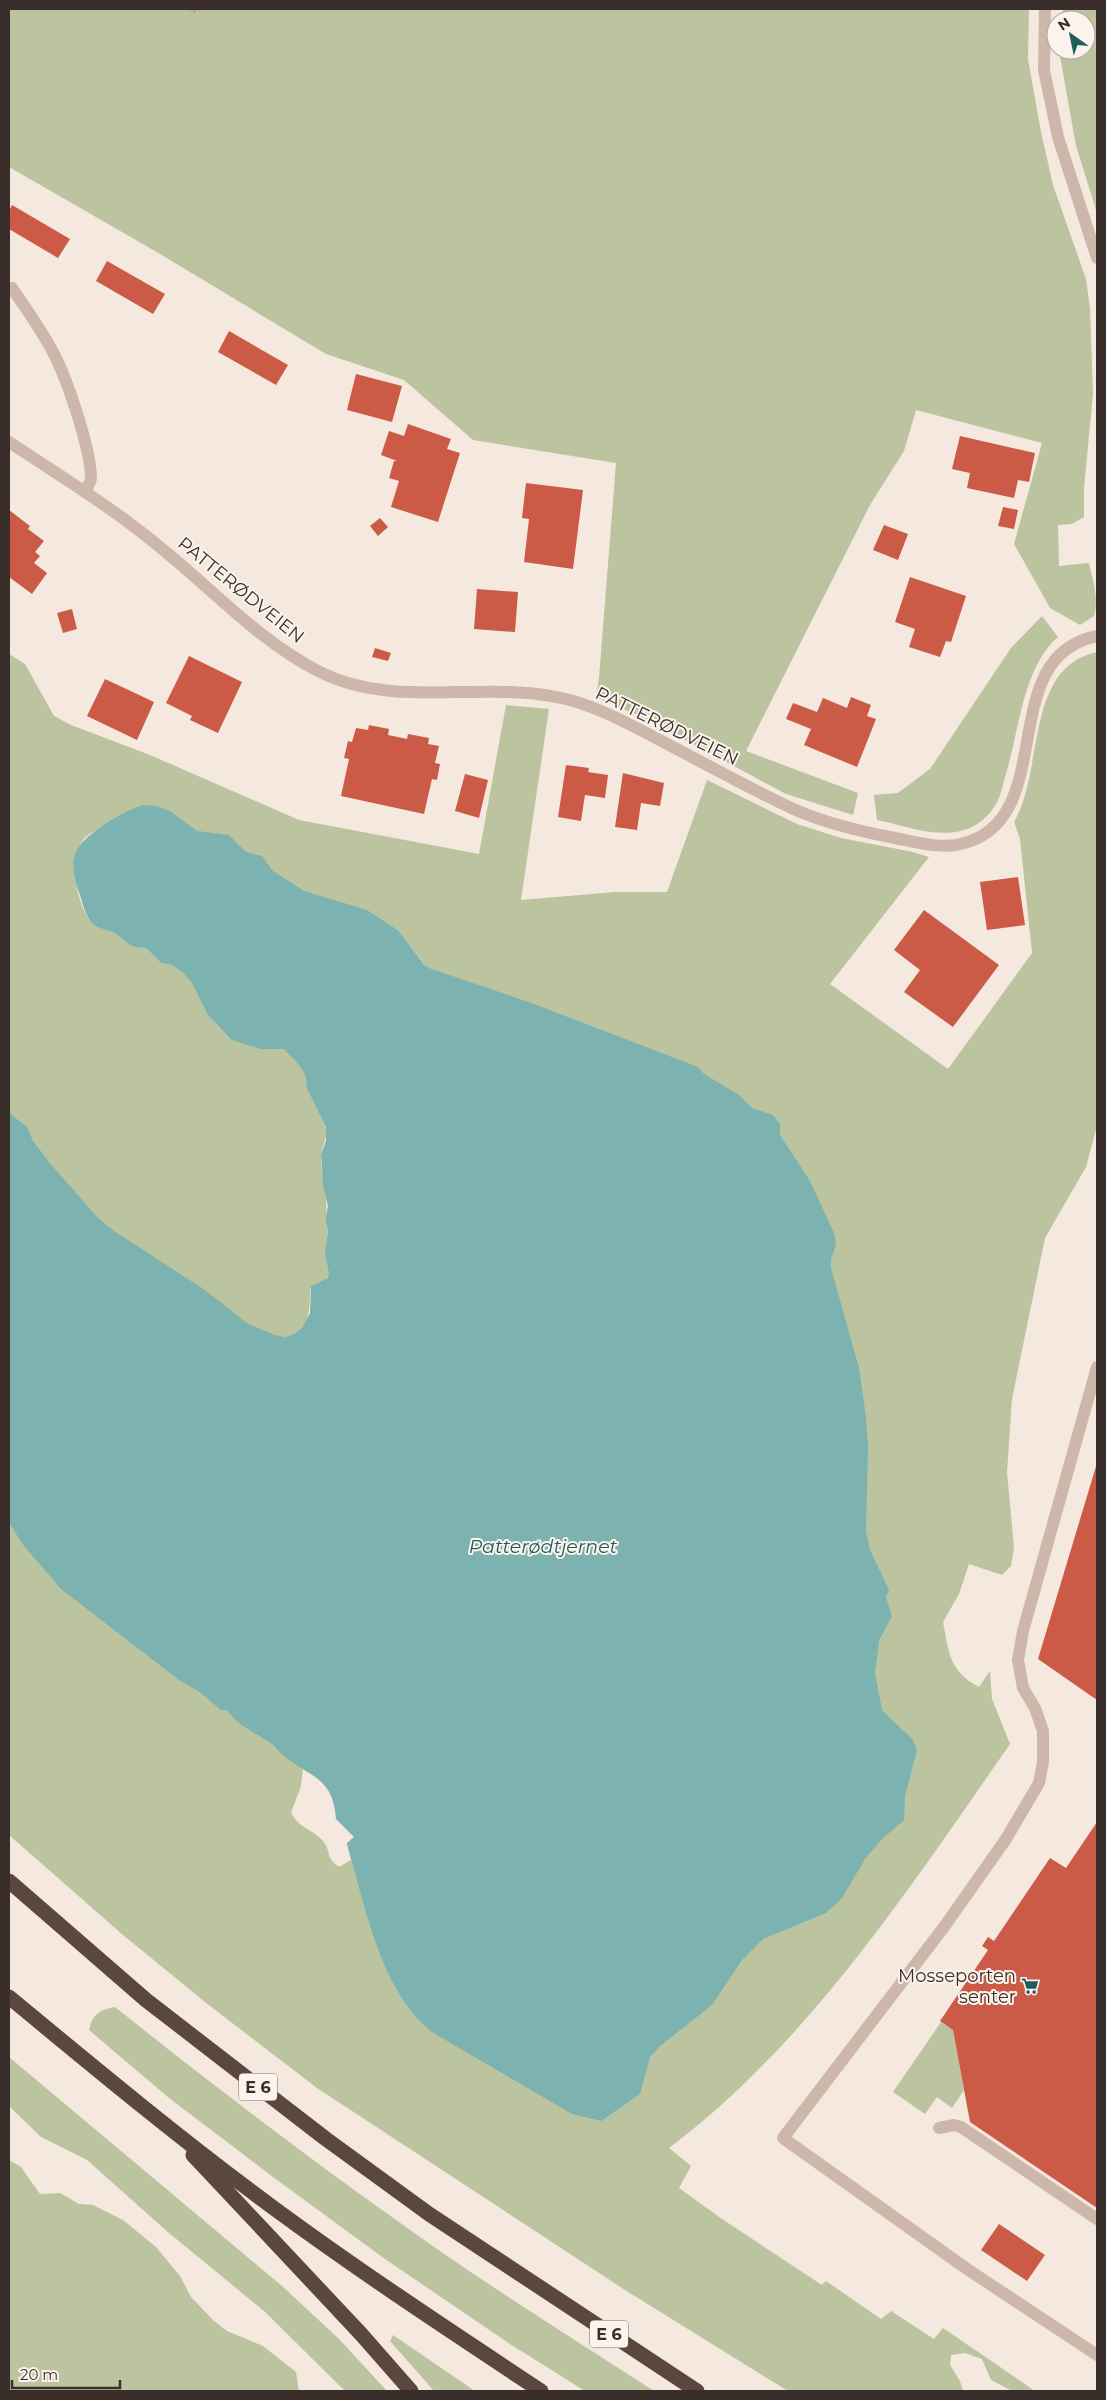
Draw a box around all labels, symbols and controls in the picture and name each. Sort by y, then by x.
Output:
north arrow [1046,10,1096,60]
text: N [1054,13,1074,35]
street label: PATTERØDVEIEN [173,532,309,648]
street label: PATTERØDVEIEN [592,682,742,770]
water label: Patterødtjernet [469,1535,618,1558]
place label: Mosseporten senter [898,1965,1016,2008]
supermarket icon: Mosseporten senter [1020,1976,1040,1996]
road number: E 6 [239,2074,277,2100]
road number: E 6 [590,2320,628,2348]
scale bar [12,2358,120,2390]
text: 20 m [20,2365,58,2384]

